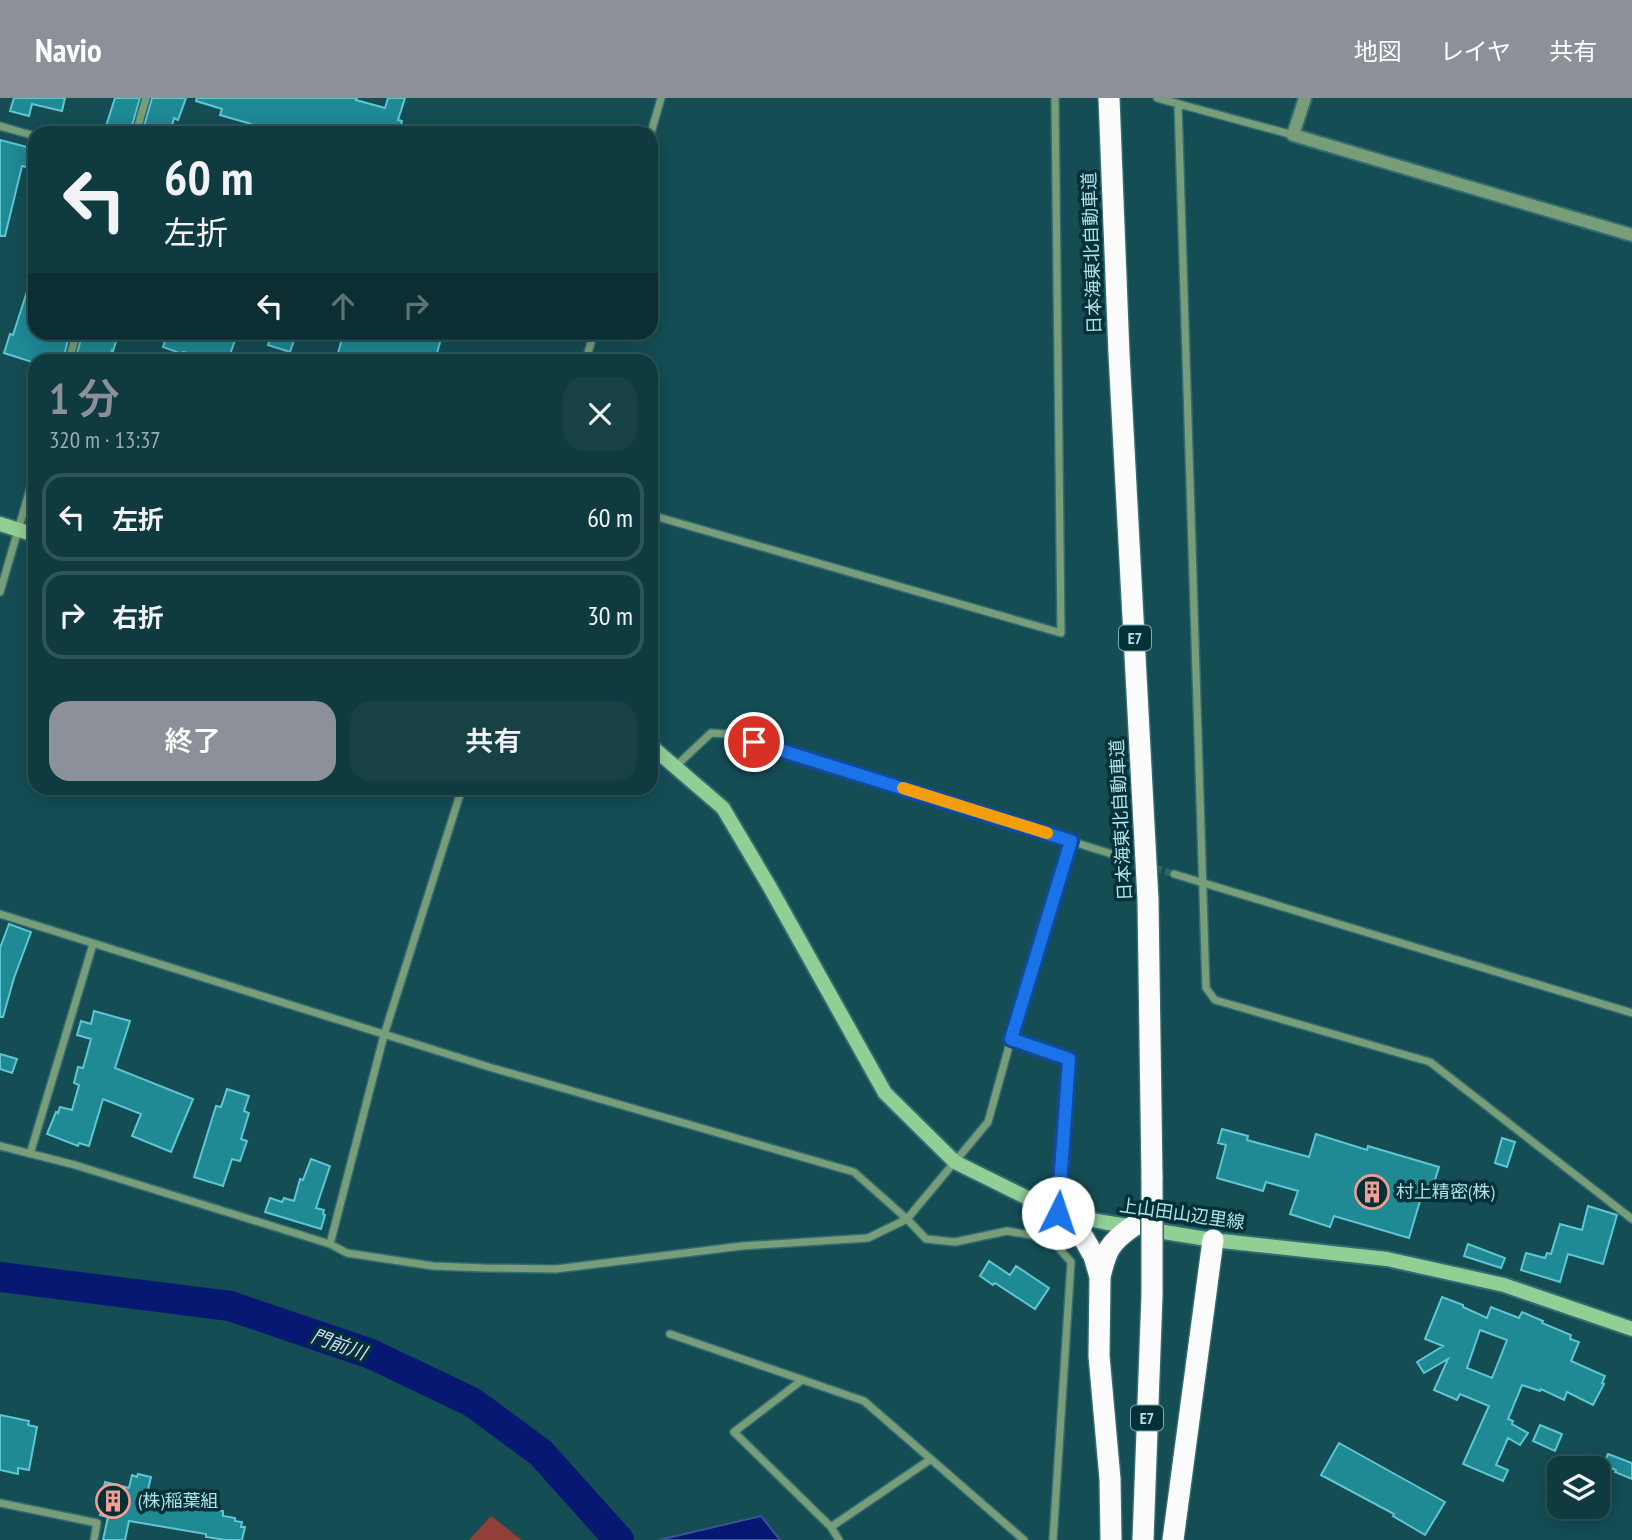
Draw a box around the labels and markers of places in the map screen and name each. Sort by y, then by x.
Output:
pin [724,712,784,772]
building icon: 村上精密(株) [1353,1173,1391,1211]
place label: 村上精密(株) [1396,1180,1495,1203]
building icon: (株)稲葉組 [94,1482,132,1520]
place label: (株)稲葉組 [138,1489,218,1512]

